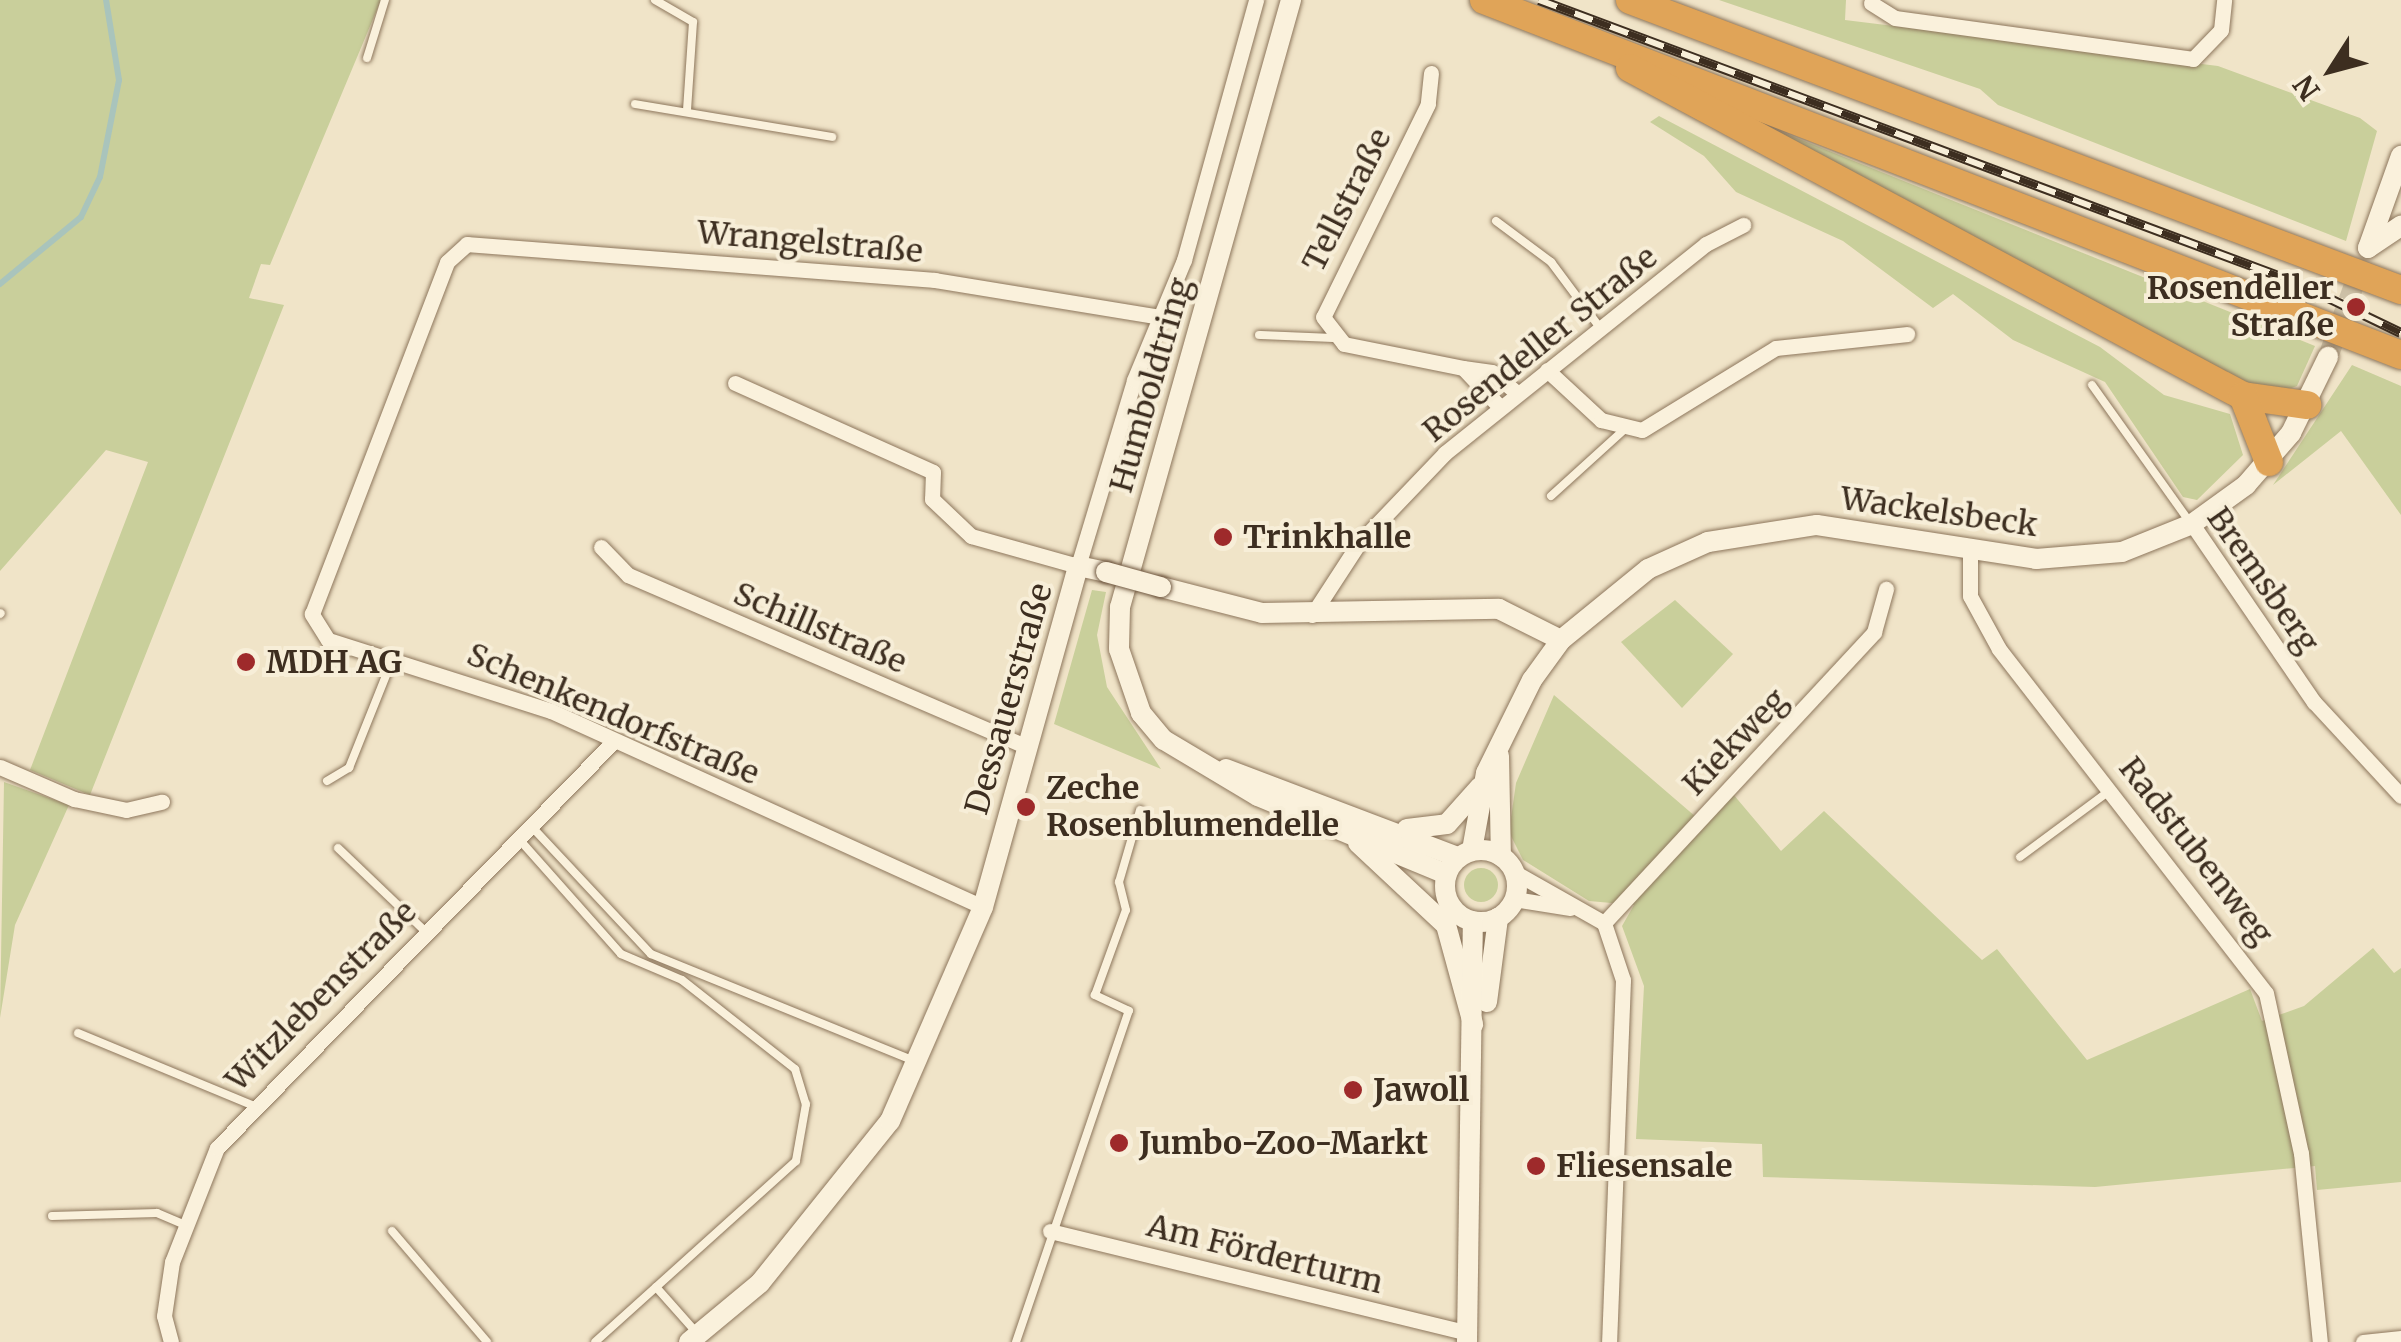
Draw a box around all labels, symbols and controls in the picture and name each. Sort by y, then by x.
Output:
north arrow [2281,20,2381,120]
text: N [2286,68,2328,107]
street label: Tellstraße [1295,122,1399,278]
street label: Wrangelstraße [696,213,924,271]
street label: Rosendeller Straße [1415,238,1665,450]
place label: Rosendeller Straße [2147,270,2334,345]
street label: Humboldtring [1102,273,1200,497]
marker: Rosendeller Straße [2343,294,2369,320]
street label: Wackelsbeck [1838,479,2040,545]
street label: Bremsberg [2199,500,2327,660]
place label: Trinkhalle [1243,518,1411,556]
marker: Trinkhalle [1212,526,1234,548]
street label: Schillstraße [728,574,912,682]
street label: Dessauerstraße [958,579,1060,819]
street label: Schenkendorfstraße [461,635,765,793]
place label: MDH AG [266,643,402,681]
marker: MDH AG [235,651,257,673]
street label: Kiekweg [1675,681,1795,803]
street label: Radstubenweg [2111,750,2281,952]
place label: Zeche Rosenblumendelle [1046,770,1339,845]
marker: Zeche Rosenblumendelle [1015,796,1037,818]
street label: Witzlebenstraße [218,893,424,1099]
place label: Jawoll [1373,1071,1469,1109]
marker: Jawoll [1342,1079,1364,1101]
place label: Jumbo-Zoo-Markt [1139,1124,1428,1162]
marker: Jumbo-Zoo-Markt [1108,1132,1130,1154]
place label: Fliesensale [1556,1147,1733,1185]
marker: Fliesensale [1525,1155,1547,1177]
street label: Am Förderturm [1143,1206,1387,1302]

